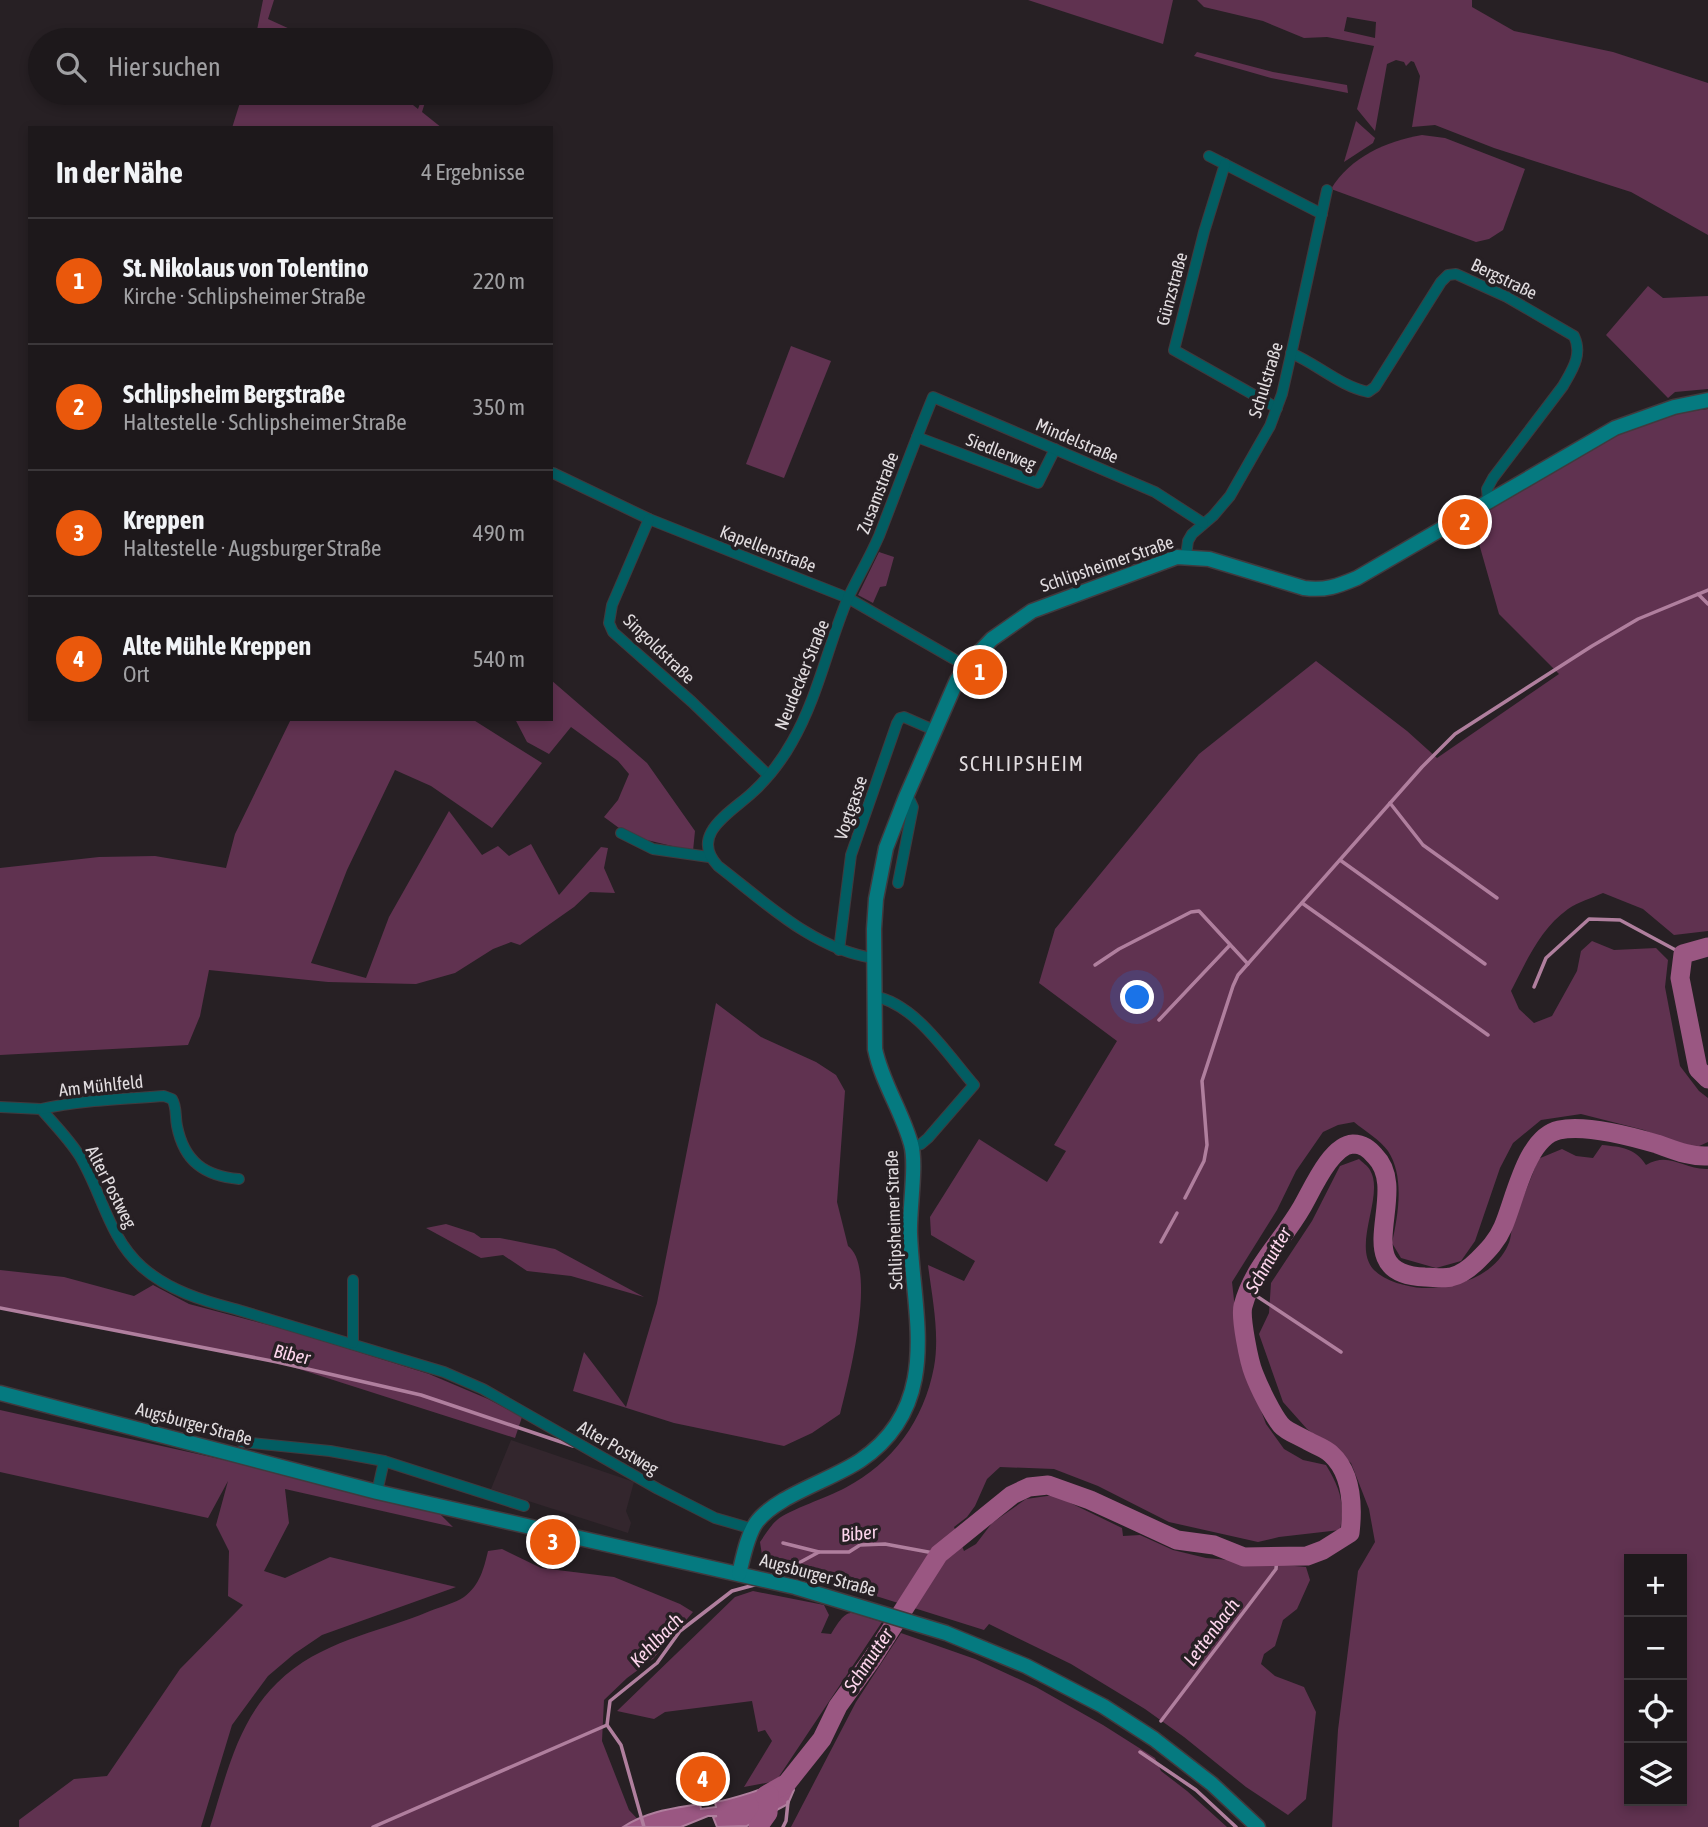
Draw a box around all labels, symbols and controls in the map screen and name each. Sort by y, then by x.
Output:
search box [28,28,553,105]
icon: search [52,48,90,86]
text: Hier suchen [108,52,221,82]
text: In der Nähe [56,155,183,189]
text: 4 Ergebnisse [421,159,525,185]
street label: Günzstraße [1152,250,1191,328]
text: St. Nikolaus von Tolentino [123,253,369,283]
street label: Bergstraße [1468,254,1541,303]
text: 1 [74,268,84,294]
text: 220 m [473,268,525,294]
text: Kirche · Schlipsheimer Straße [123,283,366,309]
street label: Schulstraße [1244,340,1287,420]
text: Schlipsheim Bergstraße [123,379,345,409]
text: 2 [74,394,84,420]
text: 350 m [473,394,525,420]
text: Haltestelle · Schlipsheimer Straße [123,409,407,435]
street label: Mindelstraße [1033,414,1122,467]
street label: Siedlerweg [963,429,1039,474]
street label: Zusamstraße [852,449,903,537]
pin: 2 [1442,496,1488,548]
text: Kreppen [123,505,204,535]
text: 3 [74,520,84,546]
text: 490 m [473,520,525,546]
street label: Kapellenstraße [717,521,819,576]
street label: Schlipsheimer Straße [1038,531,1176,596]
text: Haltestelle · Augsburger Straße [123,535,381,561]
street label: Singoldstraße [619,610,699,688]
street label: Neudecker Straße [770,617,833,733]
text: Alte Mühle Kreppen [123,631,311,661]
text: 4 [74,646,84,672]
text: 540 m [473,646,525,672]
pin: 1 [957,646,1003,698]
text: Ort [123,661,150,687]
district label: SCHLIPSHEIM [959,751,1085,775]
street label: Vogtgasse [830,773,871,843]
your location [1120,980,1154,1014]
street label: Am Mühlfeld [58,1071,144,1100]
street label: Alter Postweg [82,1142,141,1232]
street label: Schlipsheimer Straße [881,1150,906,1290]
water label: Schmutter [1240,1222,1296,1298]
water label: Biber [272,1339,314,1369]
street label: Augsburger Straße [134,1398,255,1449]
street label: Alter Postweg [574,1416,663,1479]
pin: 3 [530,1516,576,1568]
water label: Biber [840,1520,880,1546]
street label: Augsburger Straße [758,1549,879,1600]
map controls [1624,1554,1687,1806]
button: + [1624,1554,1687,1617]
water label: Lettenbach [1179,1594,1243,1670]
water label: Kehlbach [625,1609,687,1671]
button: − [1624,1617,1687,1680]
water label: Schmutter [838,1623,898,1697]
button: locate [1624,1680,1687,1743]
button: layers [1624,1743,1687,1806]
pin: 4 [680,1753,726,1805]

